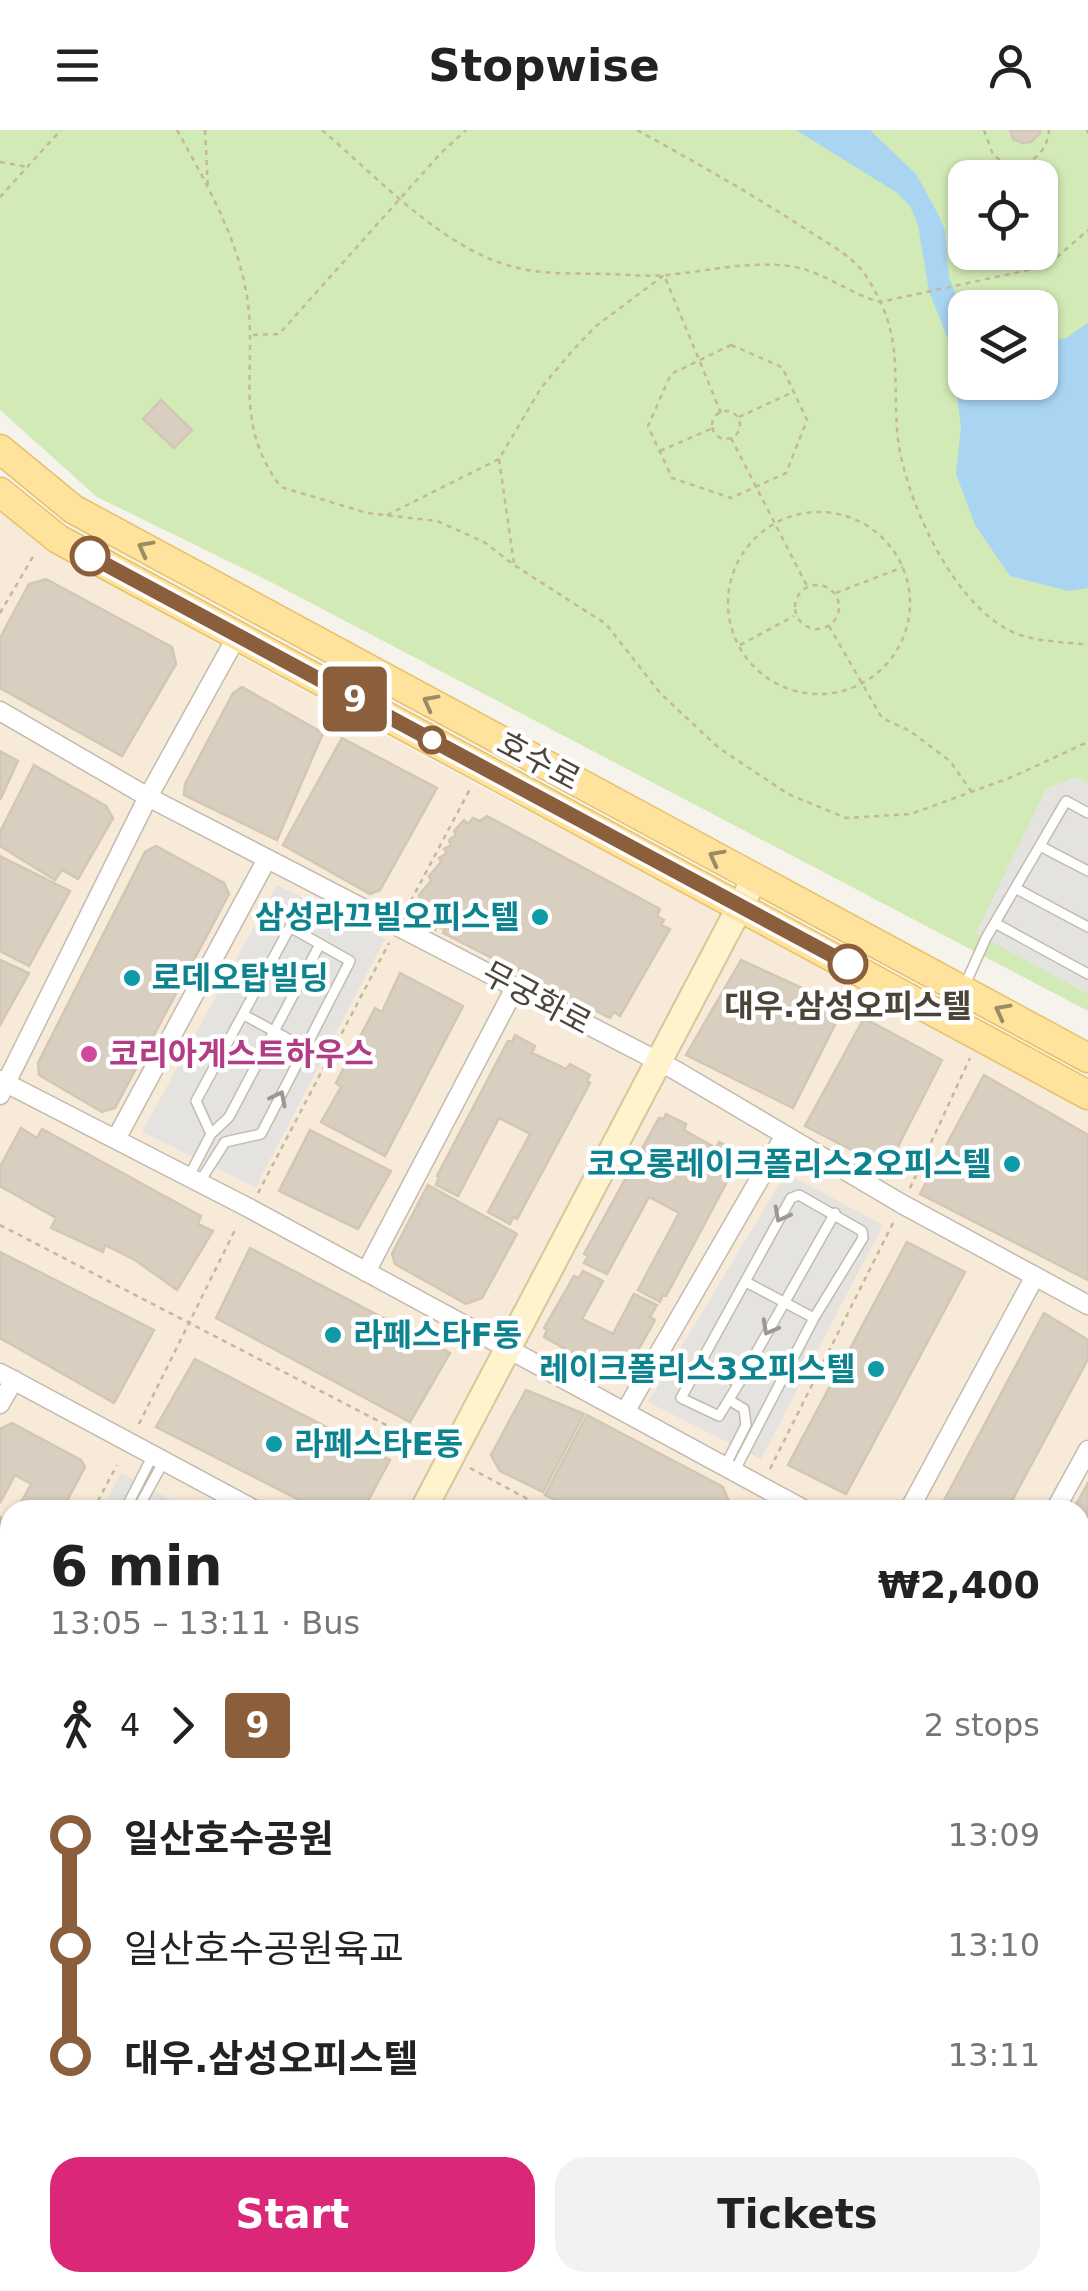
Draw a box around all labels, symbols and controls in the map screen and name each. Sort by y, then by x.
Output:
icon: menu [50,38,105,93]
icon: person [983,38,1038,93]
text: Stopwise [428,39,660,92]
map controls [948,160,1058,400]
button: locate [948,160,1058,270]
button: layers [948,290,1058,400]
unlabelled marker [71,537,109,575]
one-way arrow [137,540,155,560]
line badge: 9 [322,666,388,732]
text: 9 [343,679,367,719]
one-way arrow [423,695,441,715]
street label: 호수로 [491,723,587,799]
unlabelled marker [419,727,445,753]
one-way arrow [709,850,727,869]
place label: 삼성라끄빌오피스텔 [255,898,520,936]
marker: 삼성라끄빌오피스텔 [529,906,551,928]
marker: 대우.삼성오피스텔 [829,945,867,983]
street label: 무궁화로 [476,954,598,1042]
place label: 로데오탑빌딩 [152,959,329,997]
marker: 로데오탑빌딩 [121,967,143,989]
place label: 대우.삼성오피스텔 [724,987,972,1025]
one-way arrow [995,1004,1013,1024]
place label: 코리아게스트하우스 [109,1035,374,1073]
marker: 코리아게스트하우스 [78,1043,100,1065]
one-way arrow [267,1091,287,1109]
place label: 코오롱레이크폴리스2오피스텔 [587,1145,992,1183]
marker: 코오롱레이크폴리스2오피스텔 [1001,1153,1023,1175]
one-way arrow [774,1205,793,1223]
place label: 라페스타F동 [353,1316,522,1354]
one-way arrow [762,1317,782,1335]
marker: 라페스타F동 [322,1324,344,1346]
place label: 레이크폴리스3오피스텔 [539,1350,856,1388]
marker: 레이크폴리스3오피스텔 [865,1358,887,1380]
place label: 라페스타E동 [294,1425,463,1463]
marker: 라페스타E동 [263,1433,285,1455]
text: 6 min [50,1534,223,1598]
text: ₩2,400 [878,1563,1040,1607]
text: 13:05 – 13:11 · Bus [50,1604,360,1642]
icon: walk [50,1698,105,1753]
icon: forward [155,1698,210,1753]
text: 9 [245,1705,270,1745]
text: 4 [120,1706,140,1744]
text: 2 stops [924,1706,1040,1744]
text: 13:09 [948,1816,1040,1854]
text: 일산호수공원 [124,1817,334,1861]
text: 13:10 [948,1926,1040,1964]
text: 일산호수공원육교 [124,1927,404,1971]
text: 13:11 [948,2036,1040,2074]
text: 대우.삼성오피스텔 [124,2037,418,2081]
button: Start [50,2157,535,2272]
button: Tickets [555,2157,1040,2272]

